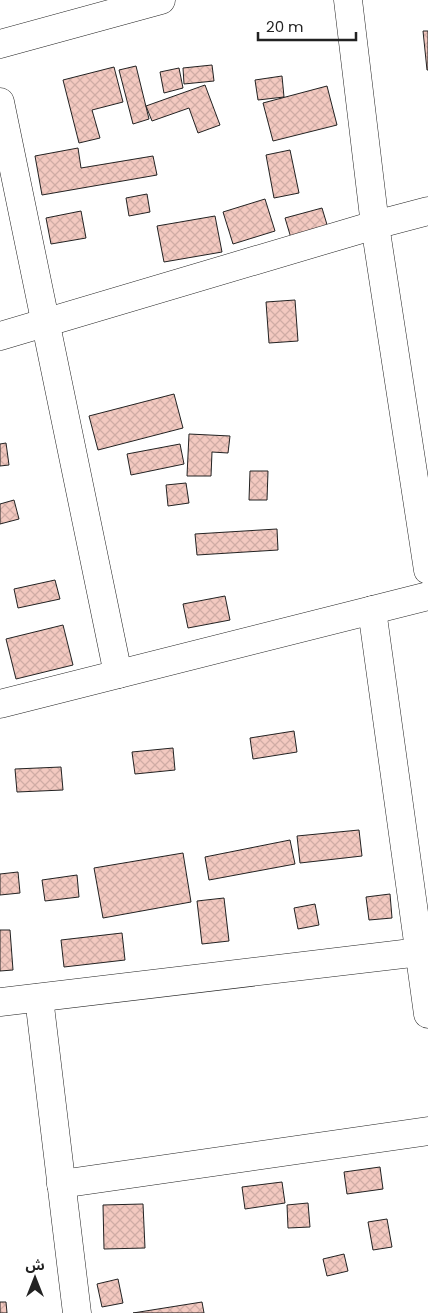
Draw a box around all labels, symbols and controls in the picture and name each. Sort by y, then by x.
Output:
scale bar [258,10,356,42]
text: 20 m [266,16,304,37]
north arrow [10,1253,60,1303]
text: ش [25,1255,45,1275]

